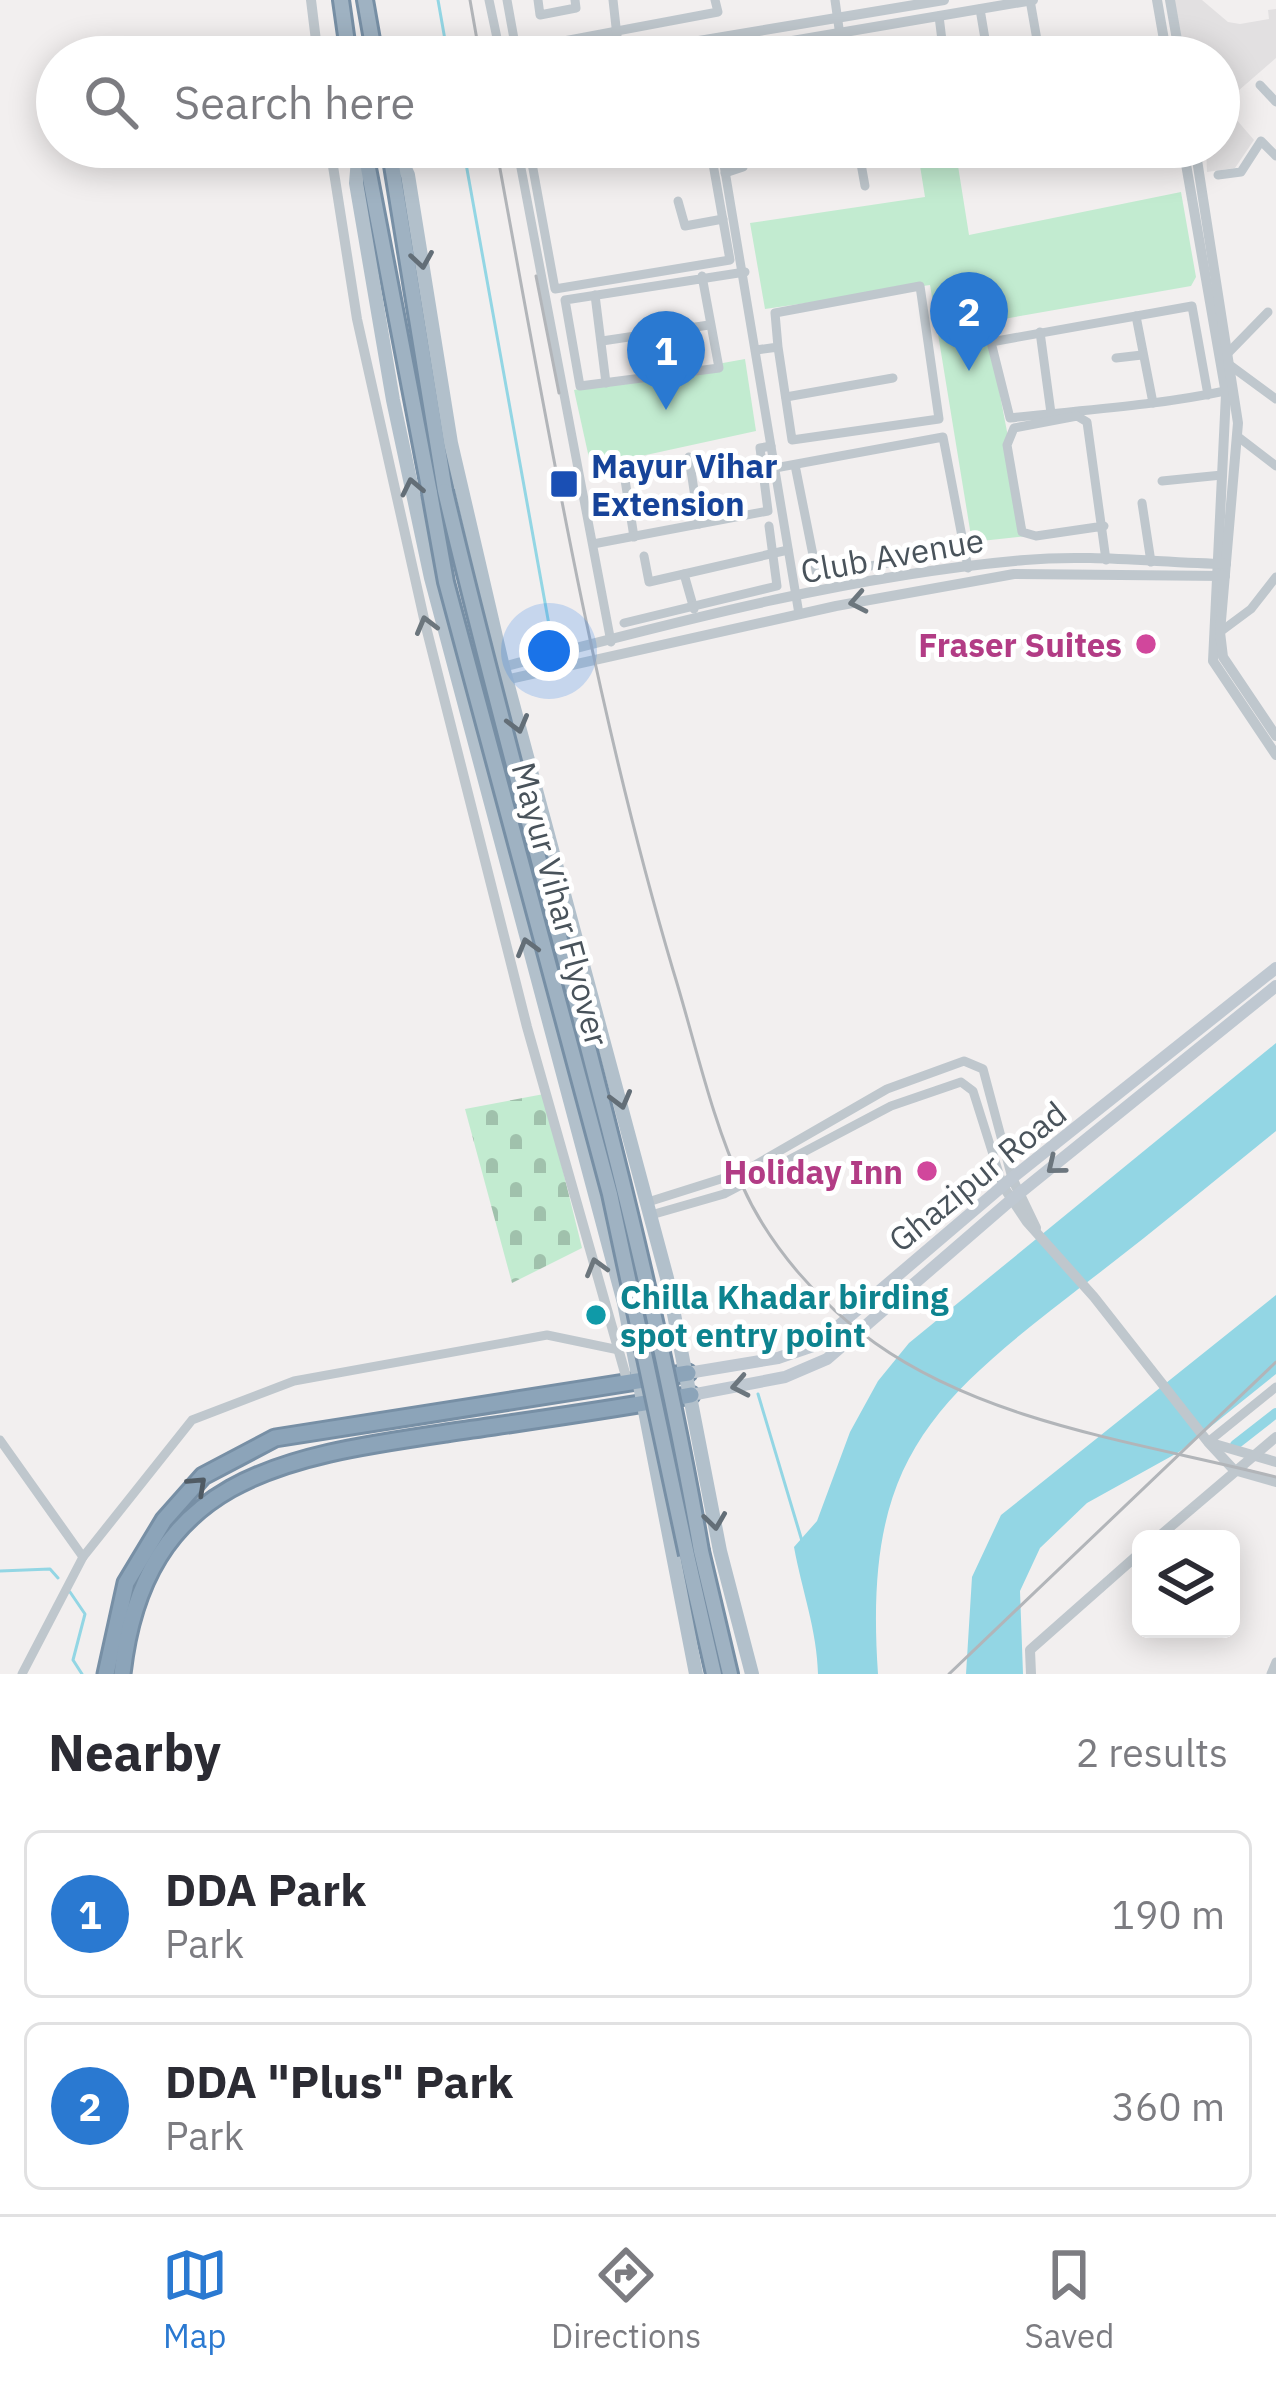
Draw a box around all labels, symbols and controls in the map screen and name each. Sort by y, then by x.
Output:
search box [36,36,1240,168]
icon: search [78,69,144,135]
text: Search here [174,73,415,131]
one-way arrow [408,250,433,270]
pin: 2 [930,272,1008,371]
pin: 1 [627,311,705,410]
place label: Mayur Vihar Extension [591,444,778,525]
marker: Mayur Vihar Extension [548,468,580,500]
one-way arrow [400,478,426,498]
street label: Club Avenue [797,518,987,592]
one-way arrow [849,588,869,614]
one-way arrow [415,615,440,636]
your location [519,621,579,681]
place label: Fraser Suites [918,623,1122,666]
marker: Fraser Suites [1133,631,1159,657]
one-way arrow [504,713,529,733]
street label: Mayur Vihar Flyover [502,758,620,1050]
one-way arrow [516,937,541,958]
one-way arrow [607,1089,632,1110]
street label: Ghazipur Road [879,1091,1075,1261]
place label: Holiday Inn [724,1150,903,1193]
one-way arrow [1046,1152,1068,1173]
marker: Holiday Inn [914,1158,940,1184]
one-way arrow [585,1258,610,1279]
place label: Chilla Khadar birding spot entry point [620,1275,949,1356]
marker: Chilla Khadar birding spot entry point [583,1302,609,1328]
one-way arrow [731,1372,751,1398]
one-way arrow [184,1477,206,1499]
one-way arrow [702,1511,727,1531]
map controls [1132,1530,1240,1638]
button: layers [1132,1530,1240,1638]
text: Nearby [48,1719,221,1785]
text: 2 results [1076,1727,1228,1778]
text: DDA Park [165,1860,366,1918]
text: 1 [78,1889,102,1940]
text: 190 m [1112,1889,1225,1940]
text: Park [165,1918,244,1969]
text: DDA "Plus" Park [165,2052,513,2110]
text: 2 [78,2081,102,2132]
text: 360 m [1112,2081,1225,2132]
text: Park [165,2110,244,2161]
tab: Map [162,2242,228,2357]
tab: Directions [551,2242,701,2357]
tab: Saved [1025,2242,1114,2357]

